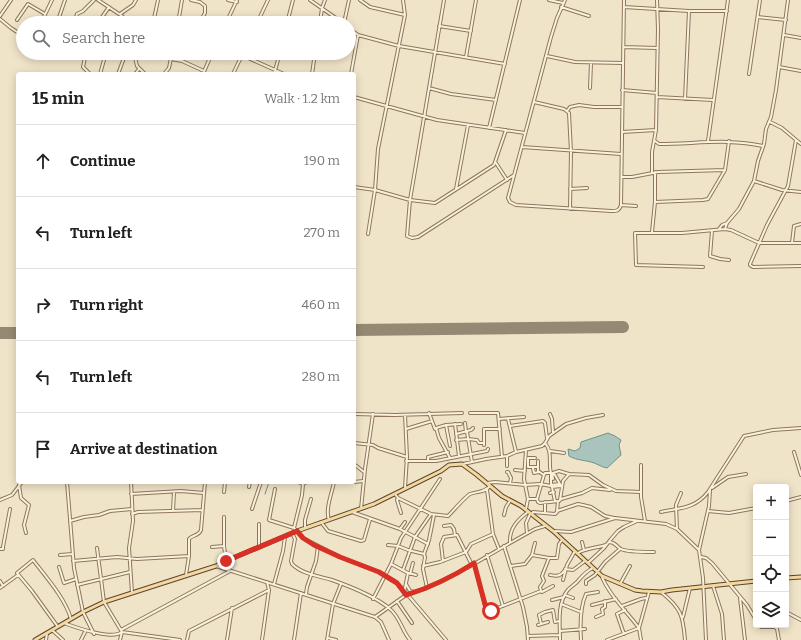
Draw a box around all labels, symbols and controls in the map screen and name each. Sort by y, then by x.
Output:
search box [16,16,356,60]
icon: search [30,27,52,49]
text: Search here [62,29,145,47]
text: 15 min [32,88,84,109]
text: Walk · 1.2 km [264,91,340,106]
icon: ahead [32,150,54,172]
text: Continue [70,152,136,170]
text: 190 m [304,153,340,168]
icon: left [32,222,54,244]
text: Turn left [70,224,132,242]
text: 270 m [303,225,340,240]
icon: right [32,294,54,316]
text: Turn right [70,296,143,314]
text: 460 m [301,297,340,312]
icon: left [32,366,54,388]
text: Turn left [70,368,132,386]
text: 280 m [302,369,340,384]
icon: arrive [32,438,54,460]
text: Arrive at destination [70,440,217,458]
map controls [753,484,789,628]
button: + [753,484,789,520]
button: − [753,520,789,556]
route end [217,552,235,570]
button: locate [753,556,789,592]
button: layers [753,592,789,628]
route start [482,602,500,620]

